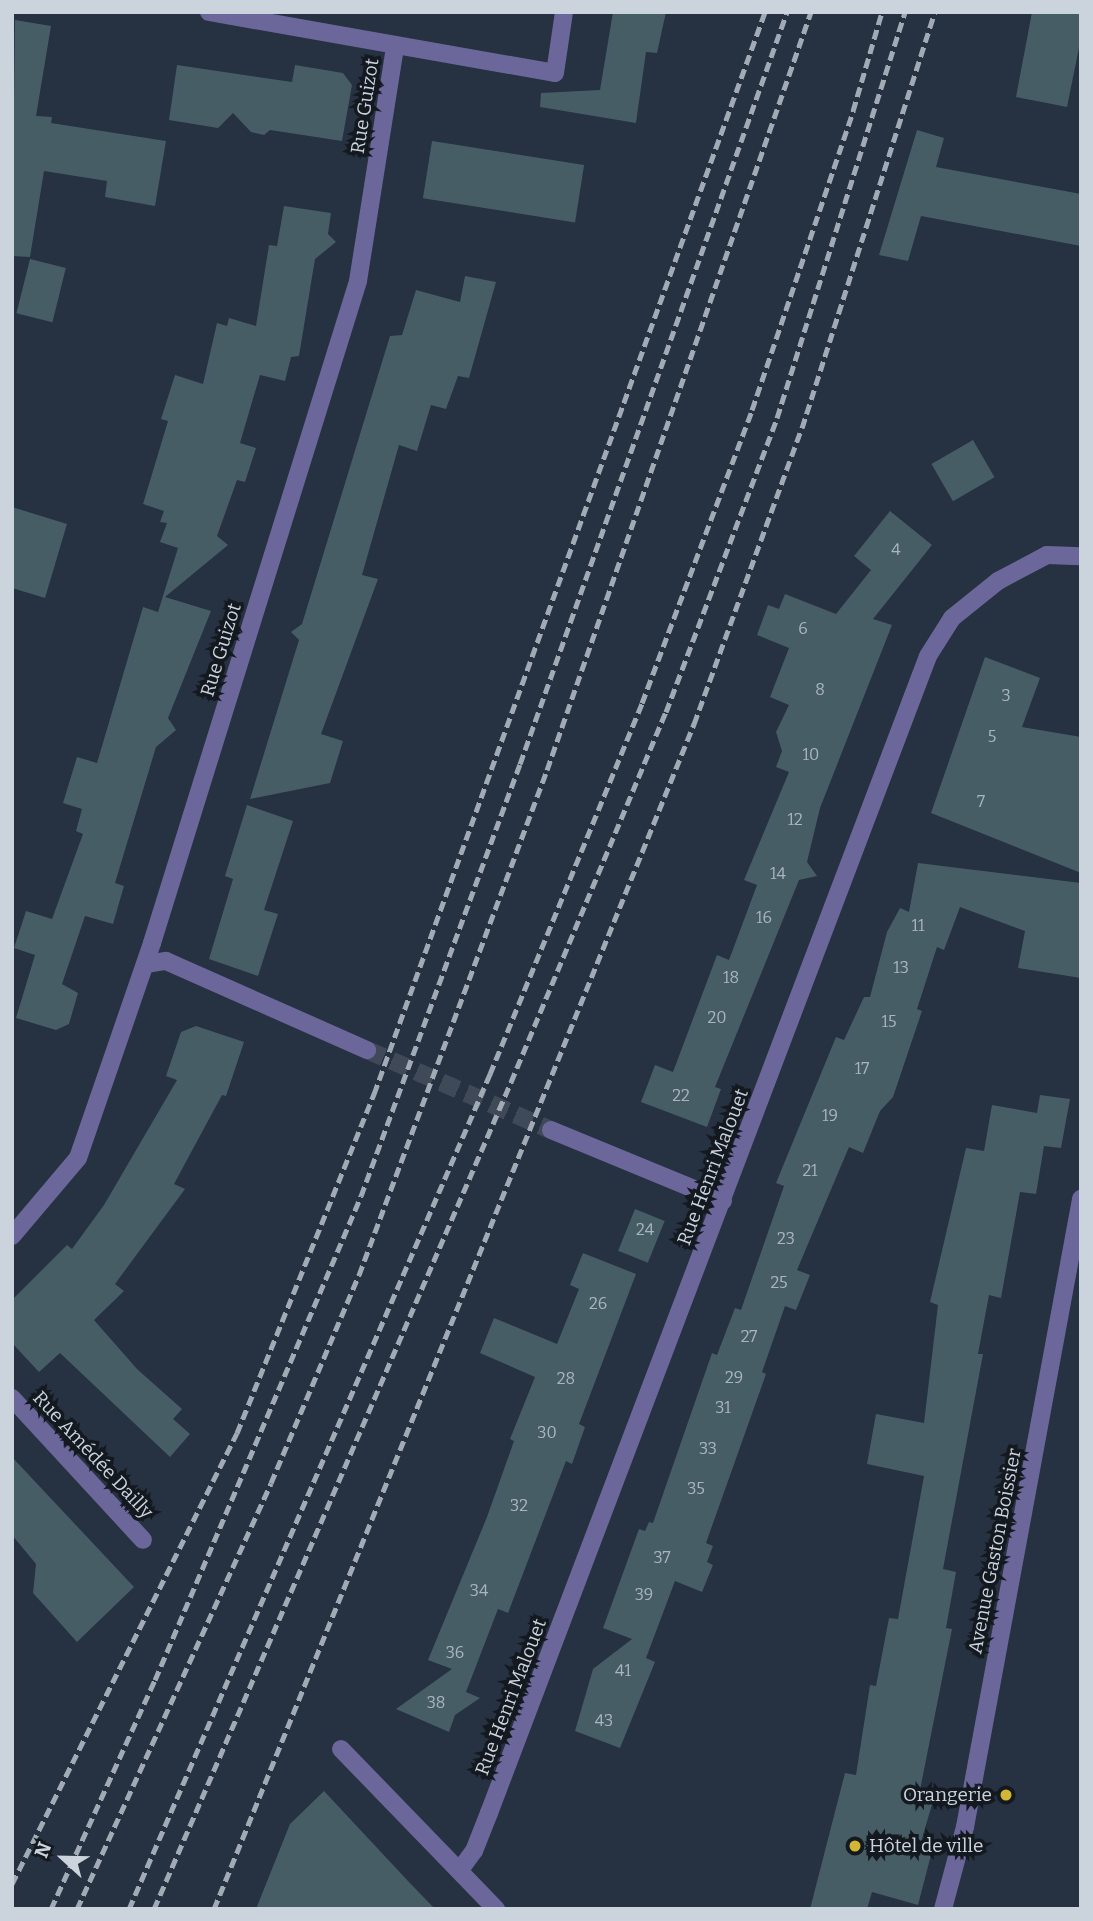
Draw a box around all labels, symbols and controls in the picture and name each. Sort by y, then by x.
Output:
street label: Rue Guizot [346,57,384,155]
house number: 4 [891,540,901,560]
street label: Rue Guizot [196,601,246,699]
house number: 6 [798,619,808,639]
house number: 8 [815,680,825,700]
house number: 3 [1001,686,1011,706]
house number: 5 [988,727,996,747]
house number: 10 [803,745,819,765]
house number: 7 [977,792,985,812]
house number: 12 [787,810,803,830]
house number: 14 [770,864,786,884]
house number: 16 [756,908,772,928]
house number: 11 [912,916,924,936]
house number: 13 [893,958,909,978]
house number: 18 [723,968,739,988]
house number: 20 [708,1008,726,1028]
house number: 15 [881,1012,897,1032]
house number: 17 [855,1059,869,1079]
house number: 22 [672,1086,690,1106]
street label: Rue Henri Malouet [673,1086,753,1248]
house number: 19 [822,1106,838,1126]
house number: 21 [802,1161,818,1181]
house number: 24 [636,1220,654,1240]
house number: 23 [777,1229,795,1249]
house number: 25 [770,1273,788,1293]
house number: 26 [589,1294,607,1314]
house number: 27 [741,1327,757,1347]
house number: 29 [725,1368,743,1388]
house number: 28 [557,1369,575,1389]
street label: Rue Amédée Dailly [28,1387,158,1523]
house number: 31 [715,1398,731,1418]
house number: 30 [537,1423,557,1443]
house number: 33 [699,1439,717,1459]
street label: Avenue Gaston Boissier [964,1447,1026,1655]
house number: 35 [687,1479,705,1499]
house number: 32 [510,1496,528,1516]
house number: 37 [653,1548,671,1568]
house number: 34 [470,1581,488,1601]
house number: 39 [635,1585,653,1605]
street label: Rue Henri Malouet [471,1616,551,1778]
house number: 36 [446,1643,464,1663]
house number: 41 [615,1661,631,1681]
house number: 38 [427,1693,445,1713]
house number: 43 [595,1711,613,1731]
place label: Orangerie [903,1784,992,1806]
marker: Orangerie [998,1787,1014,1803]
north arrow [28,1823,98,1893]
place label: Hôtel de ville [869,1835,983,1857]
marker: Hôtel de ville [847,1838,863,1854]
text: N [30,1839,56,1861]

